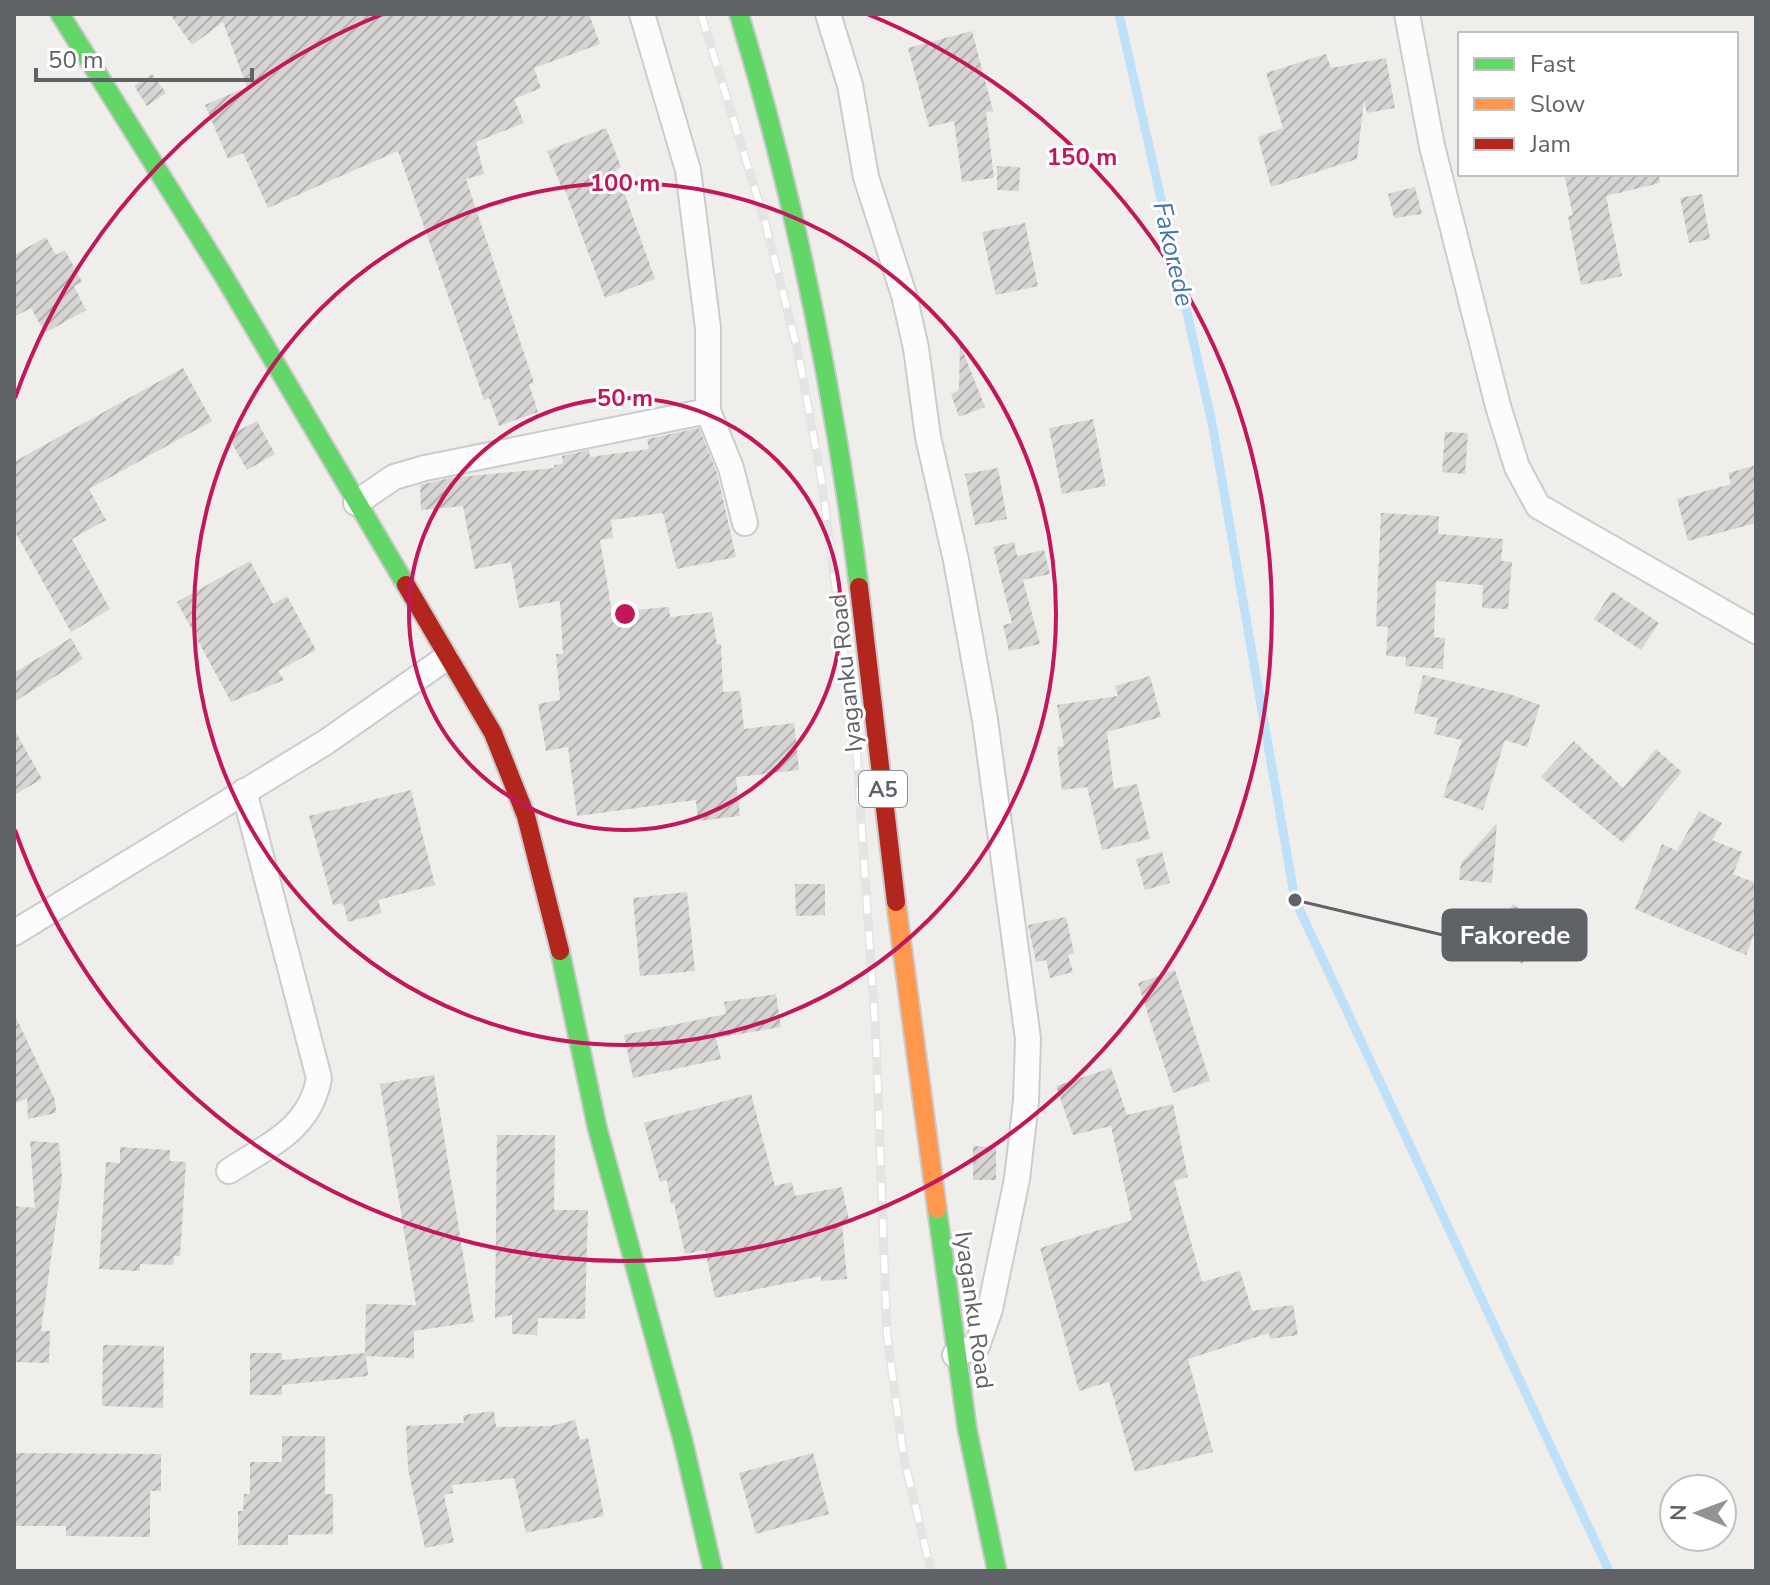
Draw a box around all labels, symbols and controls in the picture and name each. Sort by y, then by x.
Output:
scale bar [36,32,252,82]
legend [1458,32,1738,176]
text: 50 m [48,44,104,76]
text: Fast [1530,48,1576,80]
text: Slow [1530,88,1585,120]
text: Jam [1529,128,1571,160]
text: 150 m [1047,141,1117,173]
text: 100 m [590,167,660,199]
water label: Fakorede [1144,198,1203,310]
text: 50 m [597,382,653,414]
street label: Iyaganku Road [822,592,870,754]
centre of rings [611,600,639,628]
road number: A5 [859,771,907,807]
callout: Fakorede [1443,910,1586,960]
text: Fakorede [1460,918,1570,953]
street label: Iyaganku Road [947,1229,1001,1391]
north arrow [1658,1473,1738,1553]
text: N [1664,1504,1694,1521]

